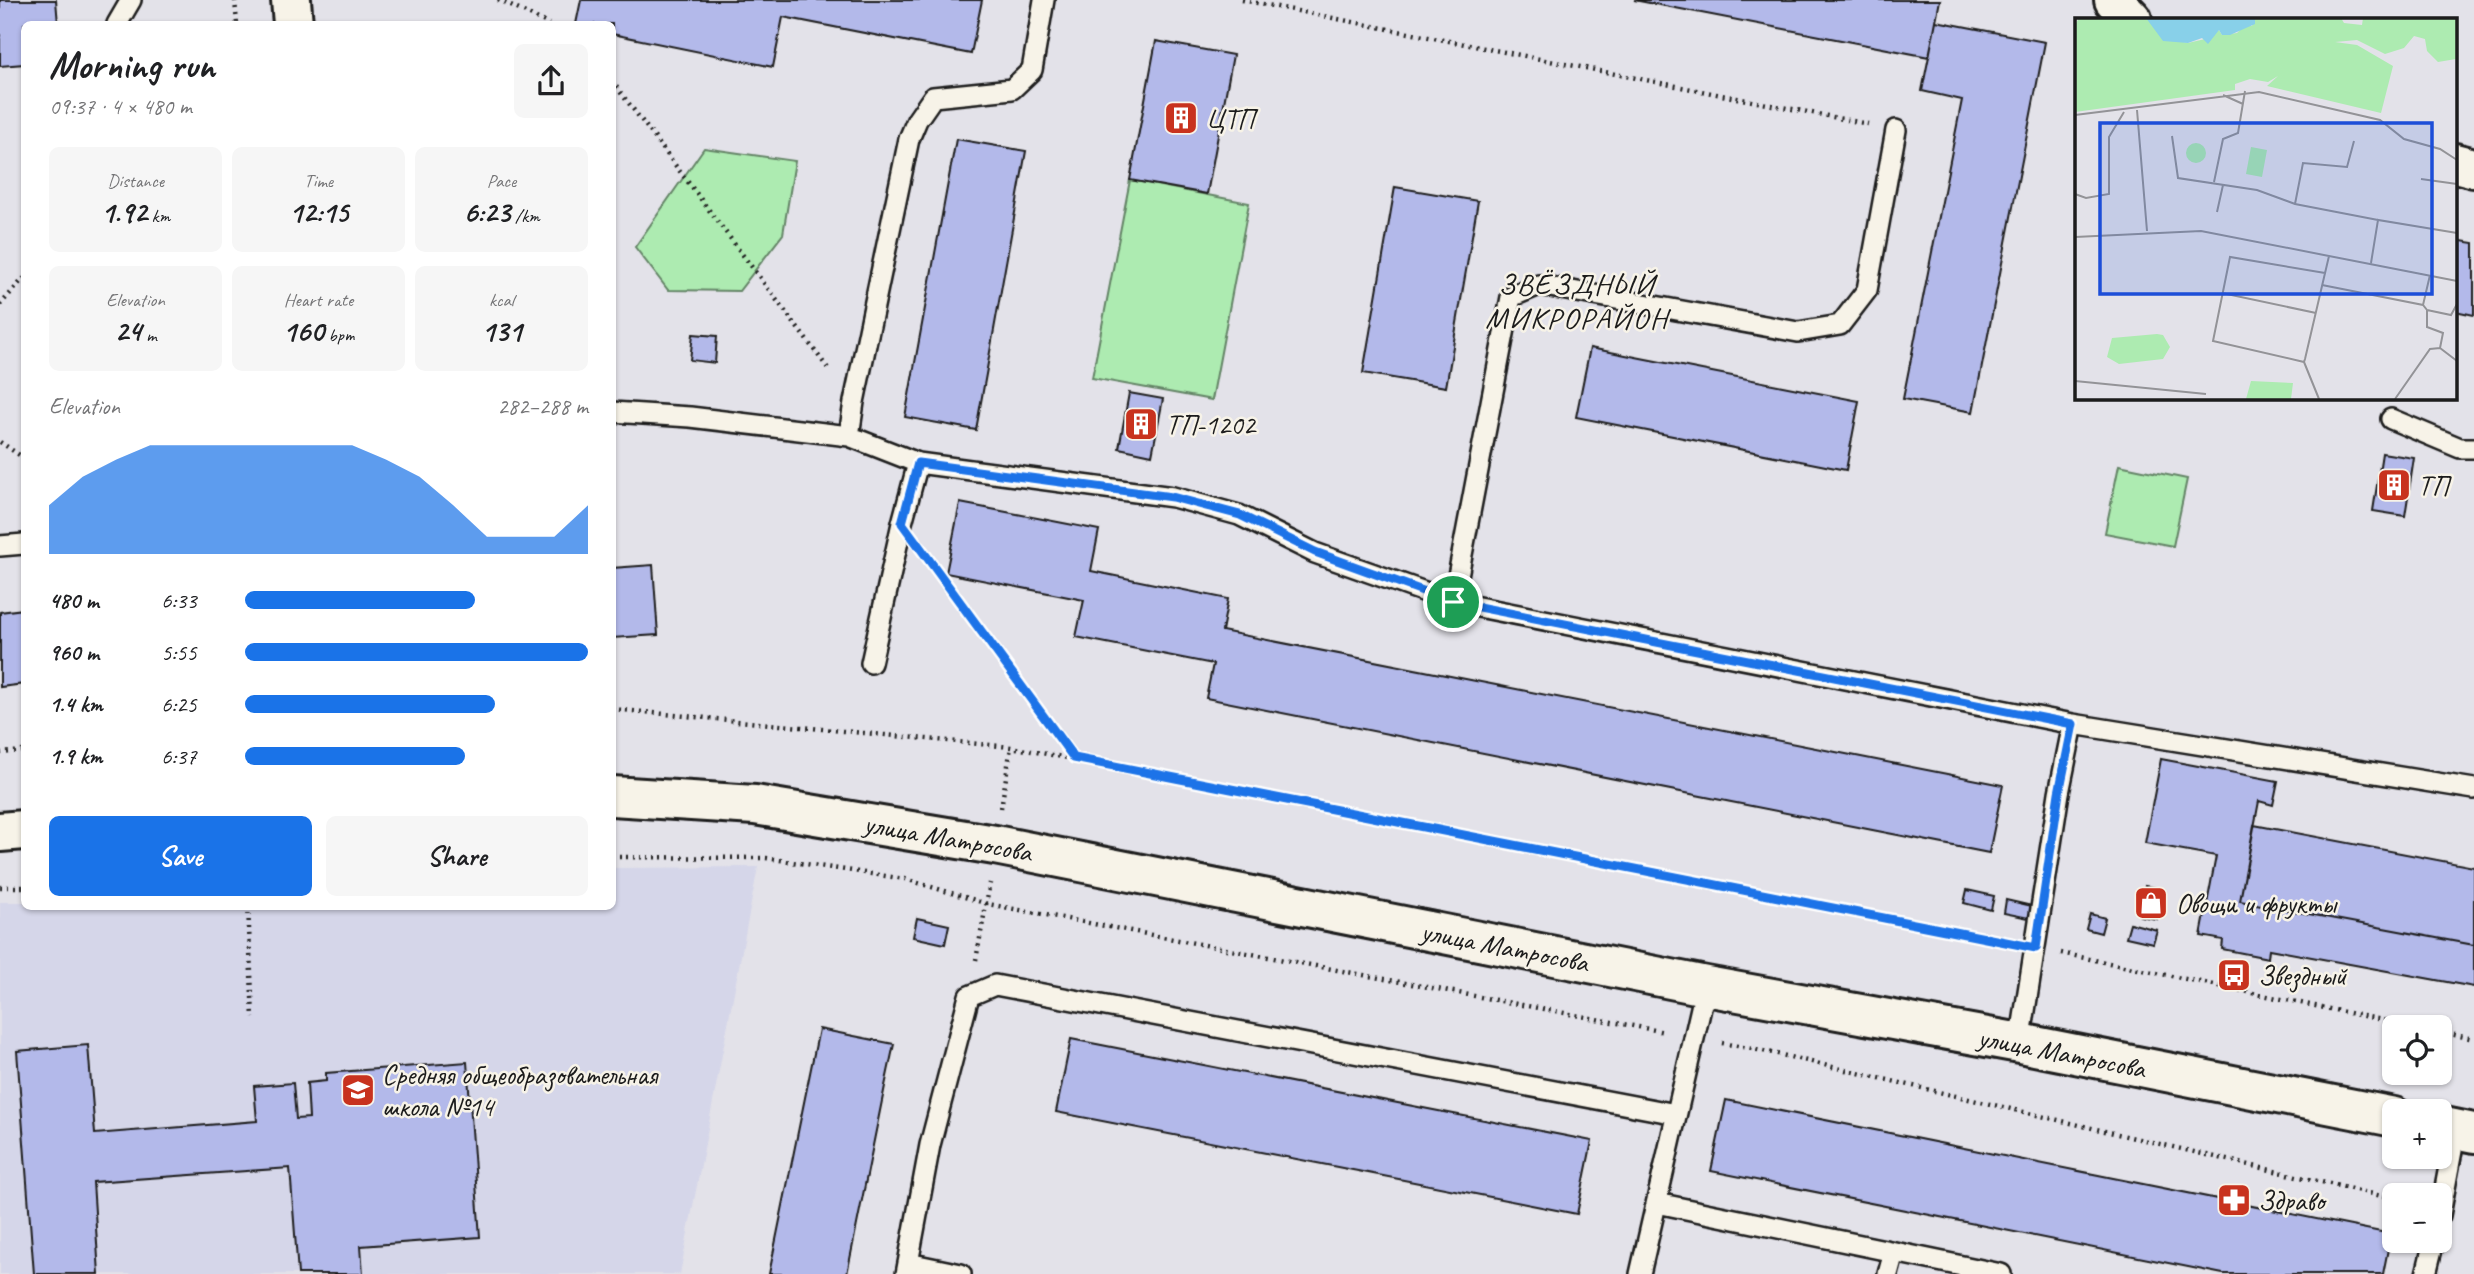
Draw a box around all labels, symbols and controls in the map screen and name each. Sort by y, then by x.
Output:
inset map [2075,18,2456,399]
text: Morning run [49,42,215,89]
button: share [514,44,588,118]
text: 09:37 · 4 × 480 m [49,92,192,121]
building icon: ЦТП [1162,99,1200,137]
place label: ЦТП [1206,101,1259,136]
text: Distance [107,169,164,193]
text: Time [304,169,333,193]
text: Pace [487,169,516,193]
text: 1.92 [101,193,147,231]
text: 12:15 [289,193,348,231]
text: 6:23 [463,193,510,231]
text: km [147,204,170,228]
text: /km [510,204,540,228]
district label: ЗВЁЗДНЫЙ МИКРОРАЙОН [1485,265,1672,337]
text: Elevation [106,288,165,312]
text: Heart rate [284,288,353,312]
text: kcal [489,288,514,312]
text: 24 [114,312,141,350]
text: 160 [283,312,324,350]
text: 131 [481,312,522,350]
text: m [141,323,157,347]
text: bpm [324,323,354,347]
text: Elevation [49,392,120,421]
text: 282–288 m [497,392,588,421]
building icon: ТП-1202 [1122,405,1160,443]
place label: ТП-1202 [1166,407,1258,442]
building icon: ТП [2375,466,2413,504]
place label: ТП [2418,468,2452,503]
pin [1423,572,1483,632]
icon: arrive [1434,583,1472,621]
text: 480 m [49,586,99,615]
text: 6:33 [161,586,197,615]
text: 960 m [49,638,99,667]
text: 5:55 [161,638,197,667]
text: 1.4 km [49,690,103,719]
text: 6:25 [161,690,197,719]
text: 1.9 km [49,742,102,771]
text: 6:37 [161,742,197,771]
street label: улица Матросова [859,805,1036,870]
button: Save [49,816,312,896]
button: Share [326,816,588,896]
shop icon: Овощи и фрукты [2132,884,2170,922]
place label: Овощи и фрукты [2176,886,2338,921]
street label: улица Матросова [1416,913,1593,980]
bus stop icon: Звездный [2215,956,2253,994]
place label: Звездный [2258,958,2348,993]
map controls [2382,1015,2452,1253]
button: locate [2382,1015,2452,1085]
street label: улица Матросова [1973,1019,2150,1086]
place label: Средняя общеобразовательная школа №14 [382,1057,659,1124]
school or university icon: Средняя общеобразовательная школа №14 [339,1071,377,1109]
button: + [2382,1099,2452,1169]
pharmacy icon: Здраво [2215,1181,2253,1219]
place label: Здраво [2258,1183,2328,1218]
button: − [2382,1183,2452,1253]

